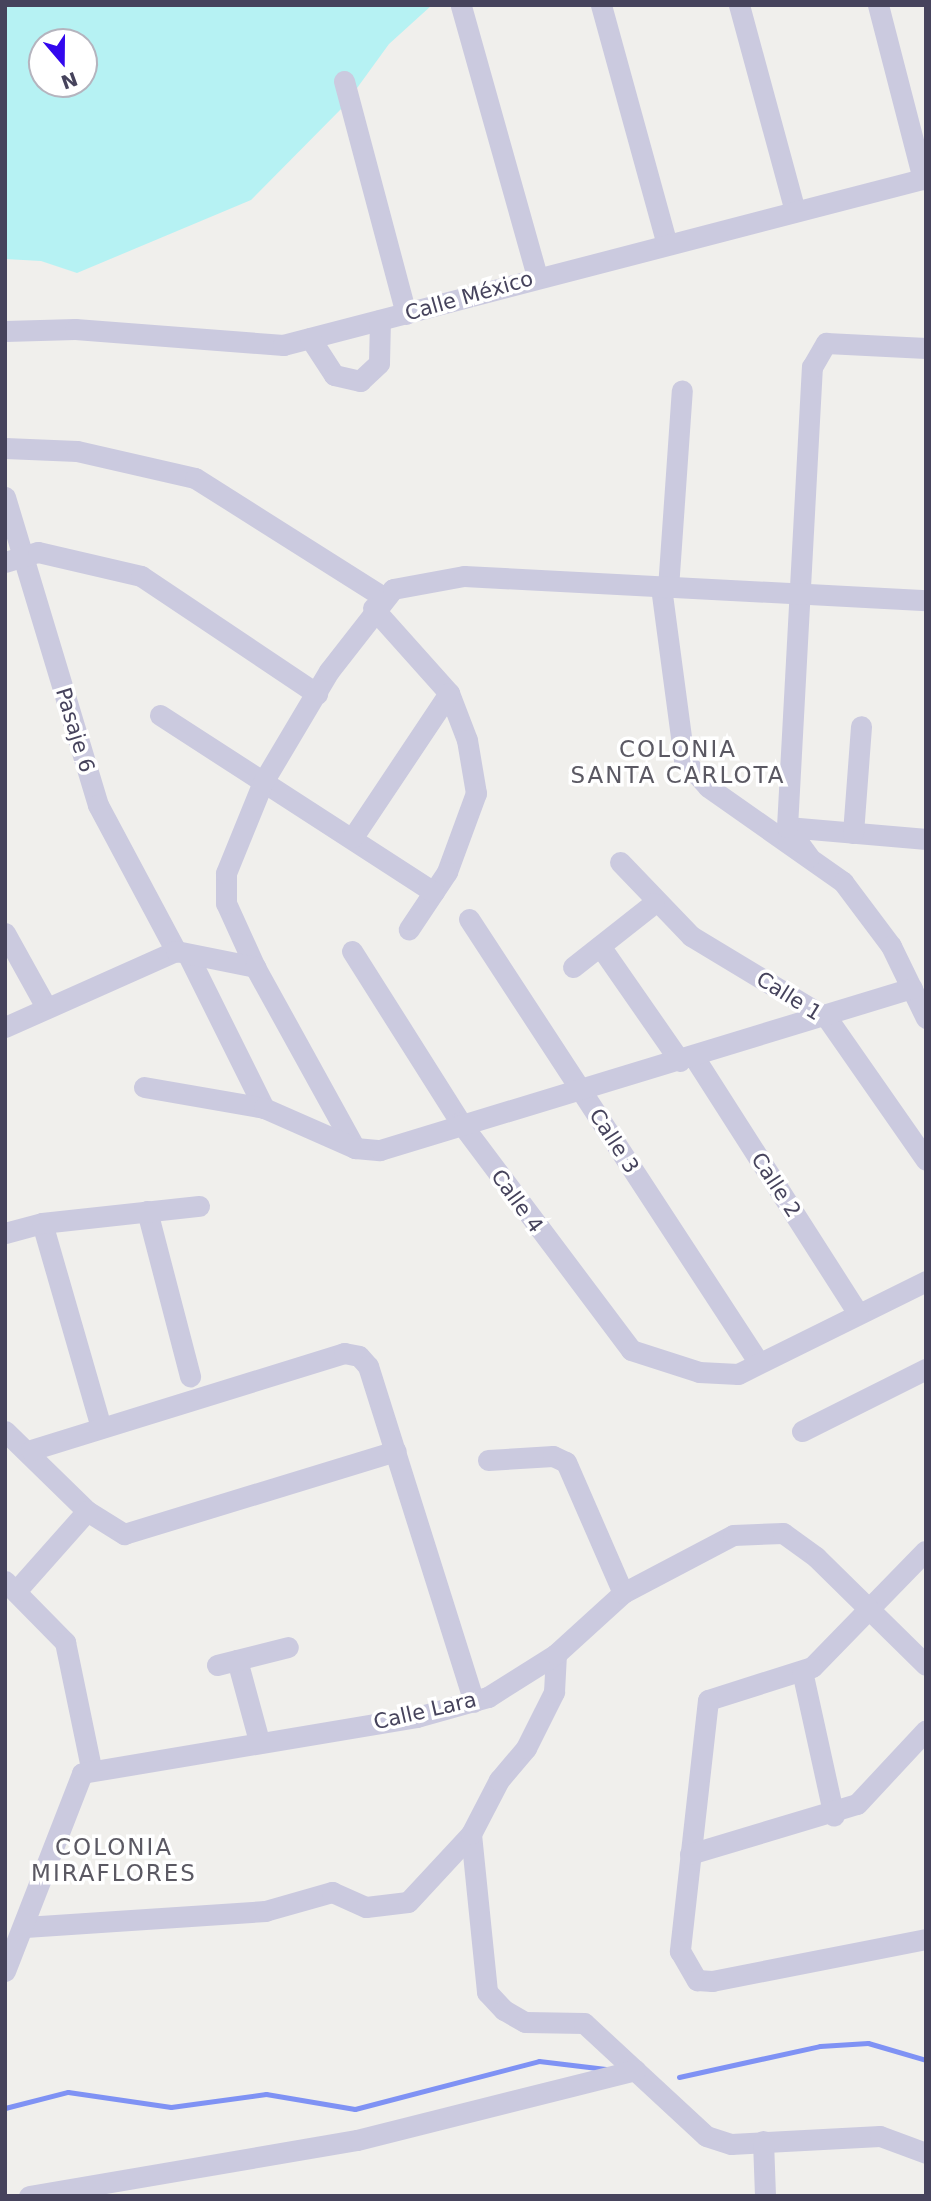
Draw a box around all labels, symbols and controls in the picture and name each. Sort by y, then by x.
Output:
north arrow [28,28,98,98]
text: N [58,68,81,94]
street label: Calle México [402,266,536,326]
street label: Pasaje 6 [50,685,100,775]
district label: COLONIA SANTA CARLOTA [572,735,784,789]
street label: Calle 1 [752,966,826,1026]
street label: Calle 3 [584,1104,644,1178]
street label: Calle 2 [746,1148,806,1222]
street label: Calle 4 [486,1164,548,1238]
street label: Calle Lara [371,1687,479,1735]
district label: COLONIA MIRAFLORES [32,1833,196,1887]

